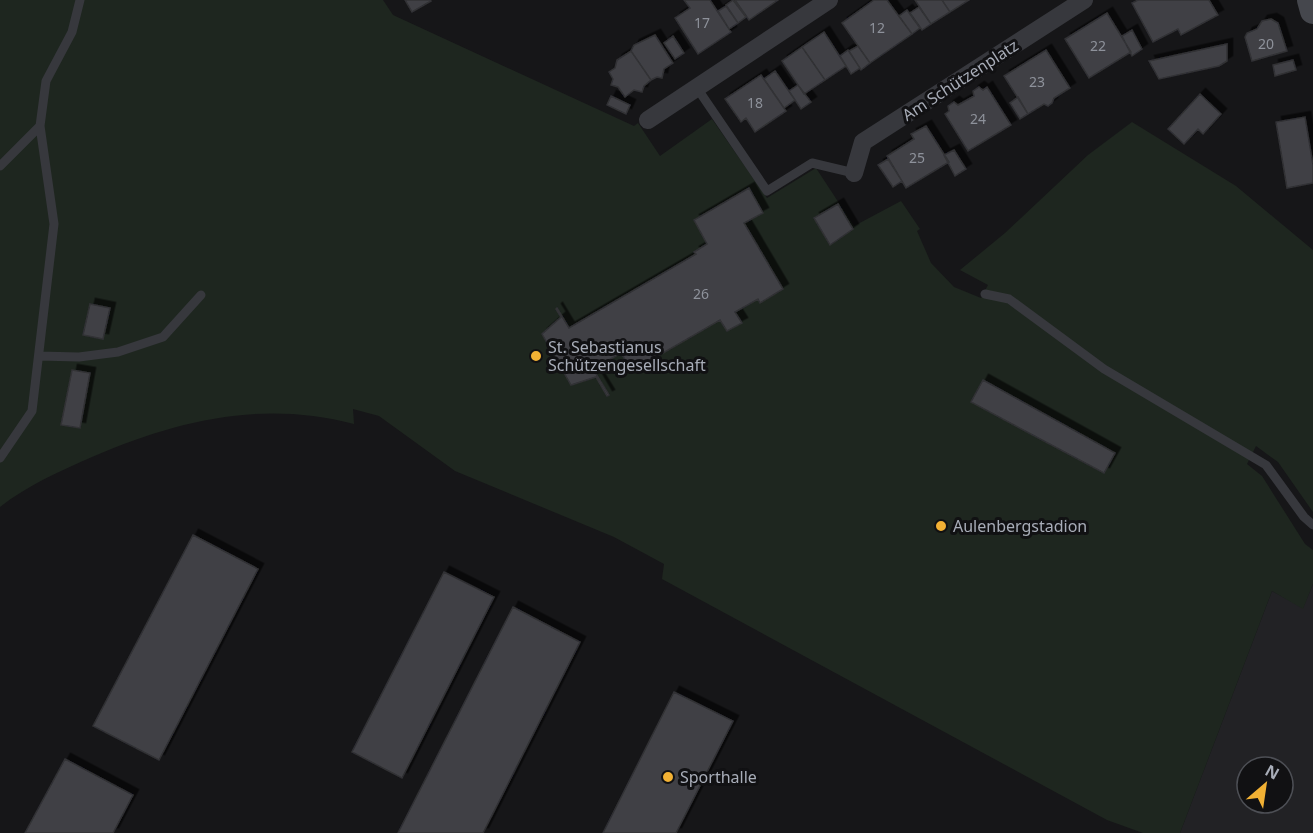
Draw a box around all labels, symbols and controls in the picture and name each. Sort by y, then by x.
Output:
house number: 17 [694,13,710,32]
house number: 12 [869,18,885,37]
street label: Am Schützenplatz [898,34,1022,126]
house number: 20 [1258,34,1274,53]
house number: 22 [1090,36,1106,55]
house number: 23 [1029,72,1045,91]
house number: 18 [747,93,763,112]
house number: 24 [970,109,986,128]
house number: 25 [909,148,925,167]
house number: 26 [693,284,709,303]
place label: St. Sebastianus Schützengesellschaft [548,336,706,376]
marker: St. Sebastianus Schützengesellschaft [529,349,543,363]
place label: Aulenbergstadion [953,515,1087,537]
marker: Aulenbergstadion [934,519,948,533]
north arrow [1235,755,1295,815]
text: N [1261,759,1283,785]
place label: Sporthalle [680,766,757,788]
marker: Sporthalle [661,770,675,784]

